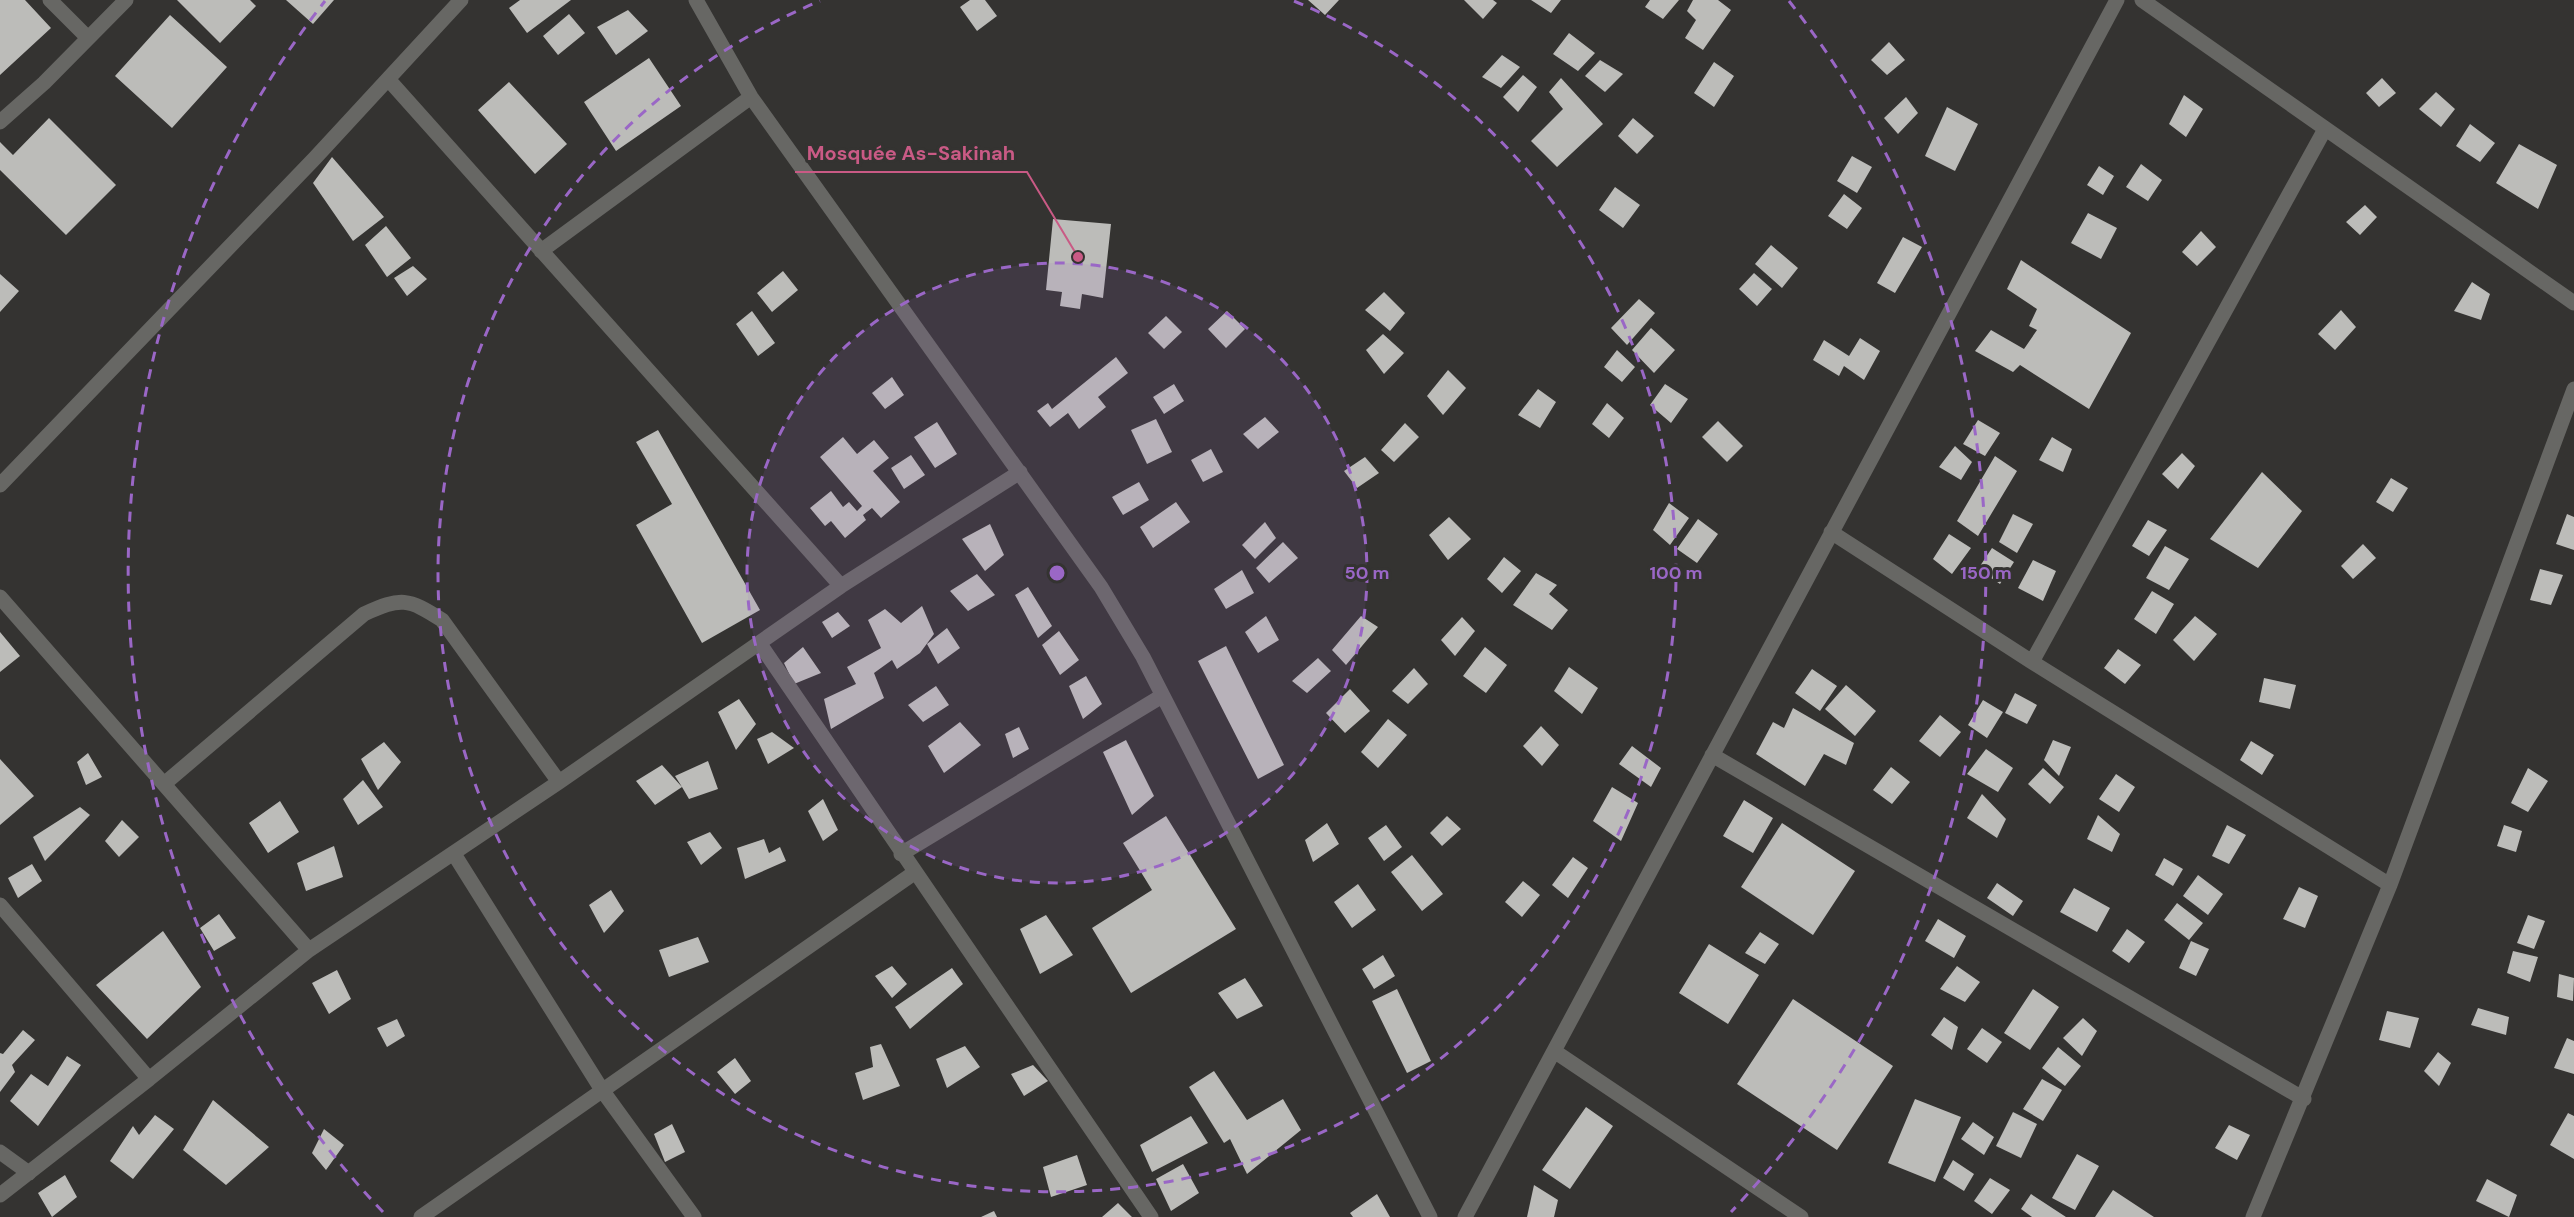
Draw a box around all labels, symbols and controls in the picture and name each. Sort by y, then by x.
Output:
callout: Mosquée As-Sakinah [795,134,1027,172]
text: Mosquée As-Sakinah [807,140,1015,166]
text: 50 m [1344,561,1390,585]
text: 100 m [1649,561,1703,585]
text: 150 m [1960,561,2012,585]
centre of rings [1047,563,1067,583]

